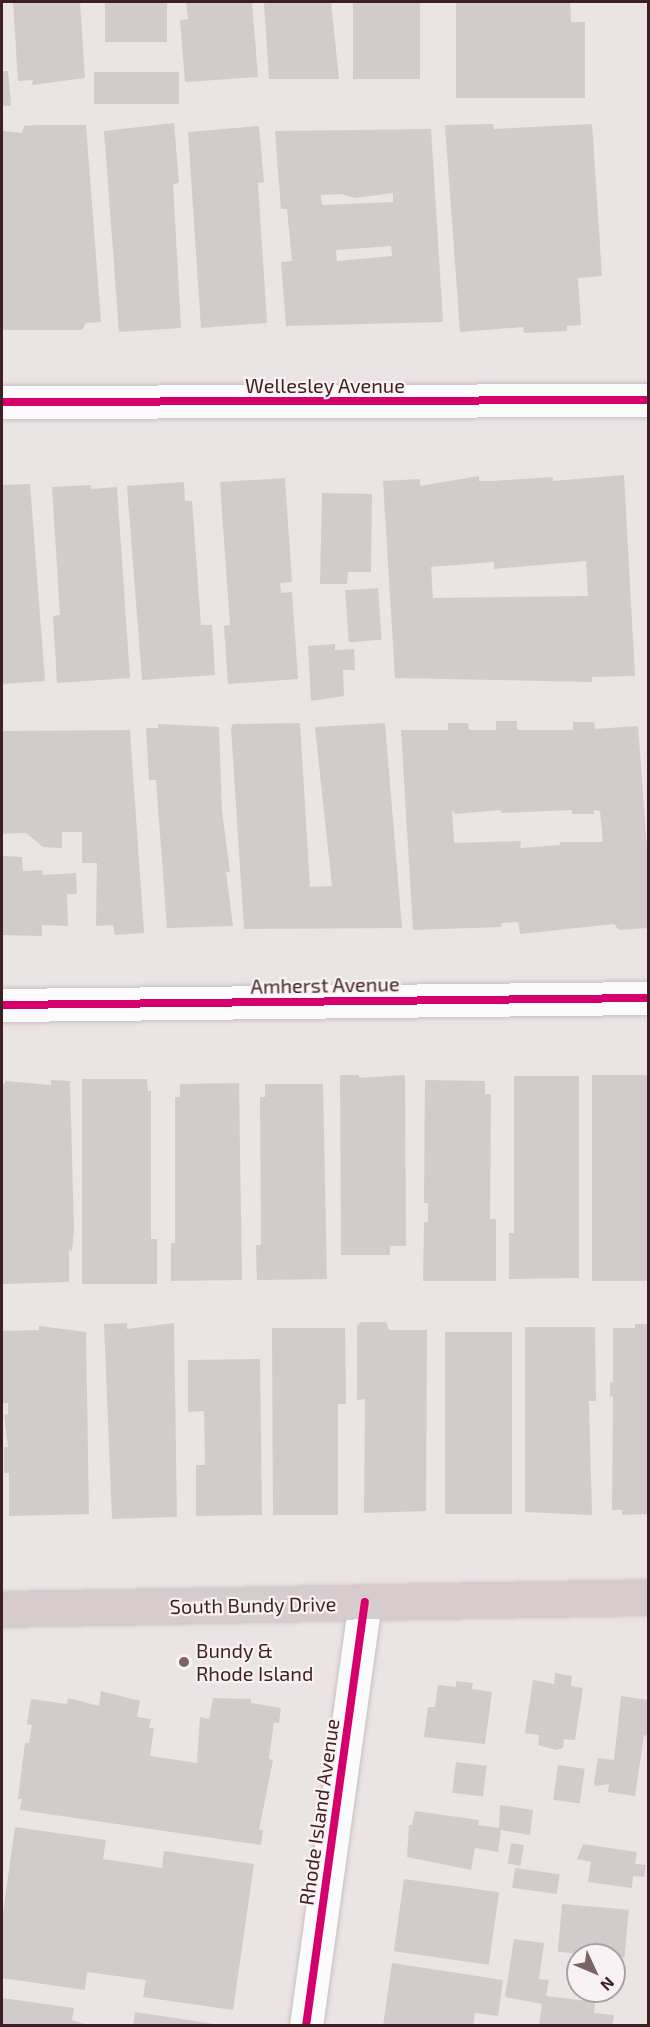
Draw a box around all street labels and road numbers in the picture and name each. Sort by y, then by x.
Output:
street label: Wellesley Avenue [245,373,405,397]
street label: Amherst Avenue [250,972,400,998]
street label: South Bundy Drive [169,1592,337,1618]
street label: Rhode Island Avenue [294,1717,344,1907]

